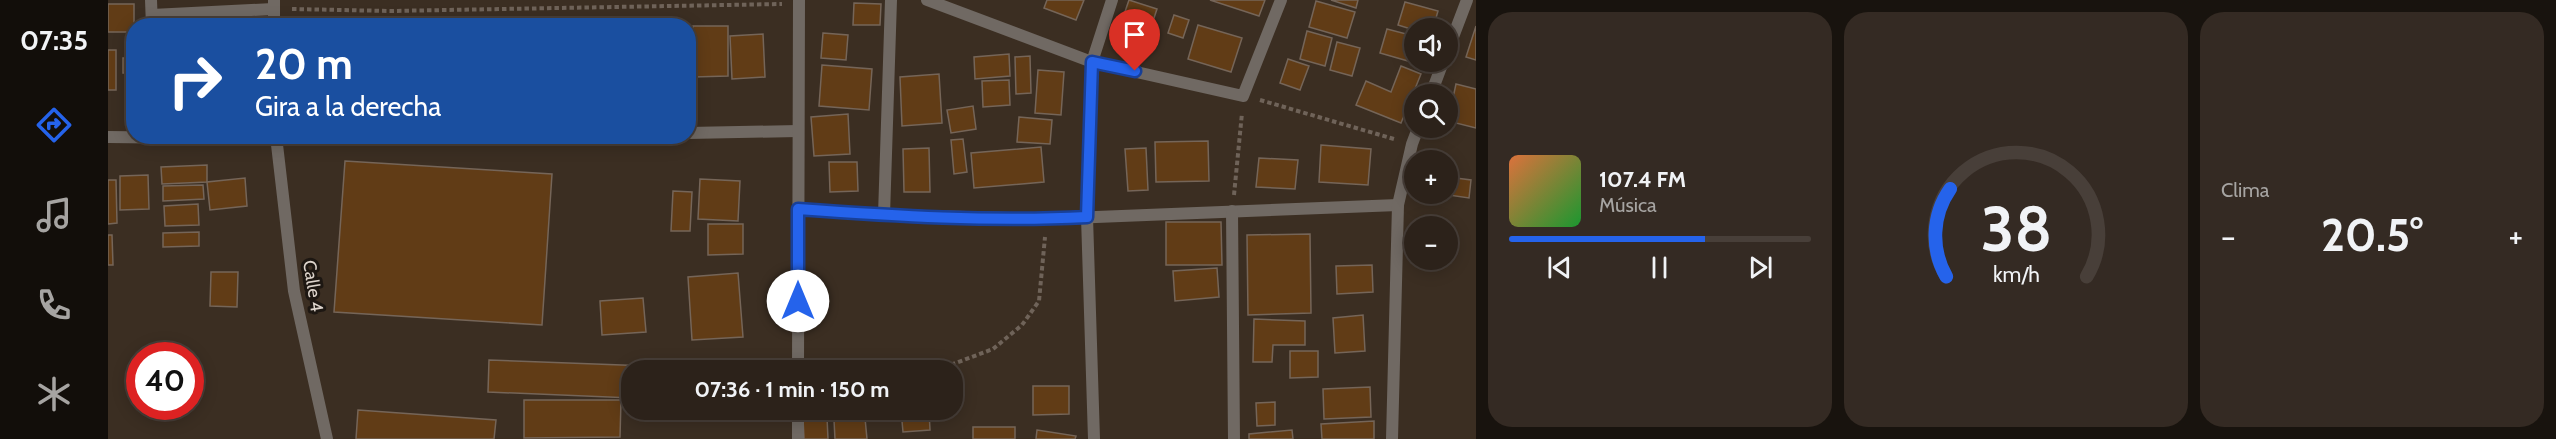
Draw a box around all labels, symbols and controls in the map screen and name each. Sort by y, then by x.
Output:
pin [1109,9,1160,71]
icon: arrive [1118,18,1151,51]
map controls [1404,18,1458,270]
button: sound [1404,18,1458,72]
text: 07:35 [20,24,88,57]
text: 20 m [255,38,353,90]
icon: right [156,42,234,120]
button: search [1404,84,1458,138]
text: Gira a la derecha [255,90,441,123]
icon: directions [33,104,75,146]
button: + [1404,150,1458,204]
text: 107.4 FM [1599,166,1686,193]
text: Clima [2221,178,2269,202]
text: 38 [1980,191,2052,267]
text: Música [1599,193,1657,217]
icon: music [33,194,75,236]
text: 20.5° [2321,208,2423,262]
button: − [1404,216,1458,270]
text: − [2221,216,2236,256]
text: + [2508,216,2523,256]
icon: previous [1543,251,1576,284]
icon: pause [1643,251,1676,284]
icon: next [1744,251,1777,284]
street label: Calle 4 [298,259,328,313]
text: km/h [1993,261,2039,287]
position arrow [766,269,830,333]
icon: phone [33,284,75,326]
speed limit sign: 40 [126,342,204,420]
icon: climate [33,373,75,415]
text: 07:36 · 1 min · 150 m [694,376,890,403]

